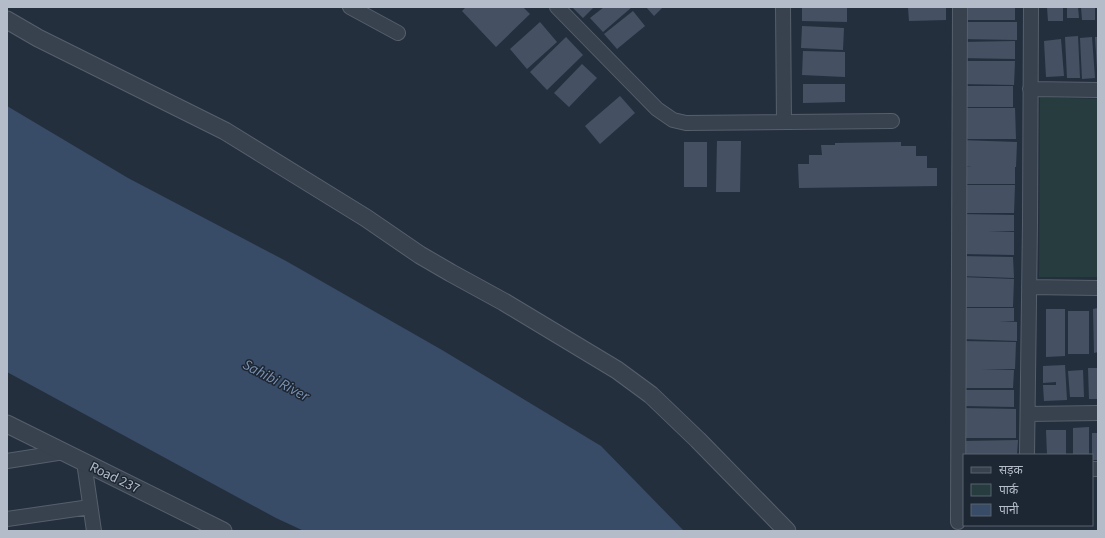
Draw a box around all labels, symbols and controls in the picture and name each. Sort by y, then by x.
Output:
water label: Sahibi River [239,354,313,407]
legend [963,454,1093,526]
street label: Road 237 [86,457,143,499]
text: सड़क [999,462,1024,479]
text: पार्क [999,482,1019,499]
text: पानी [999,502,1020,519]

